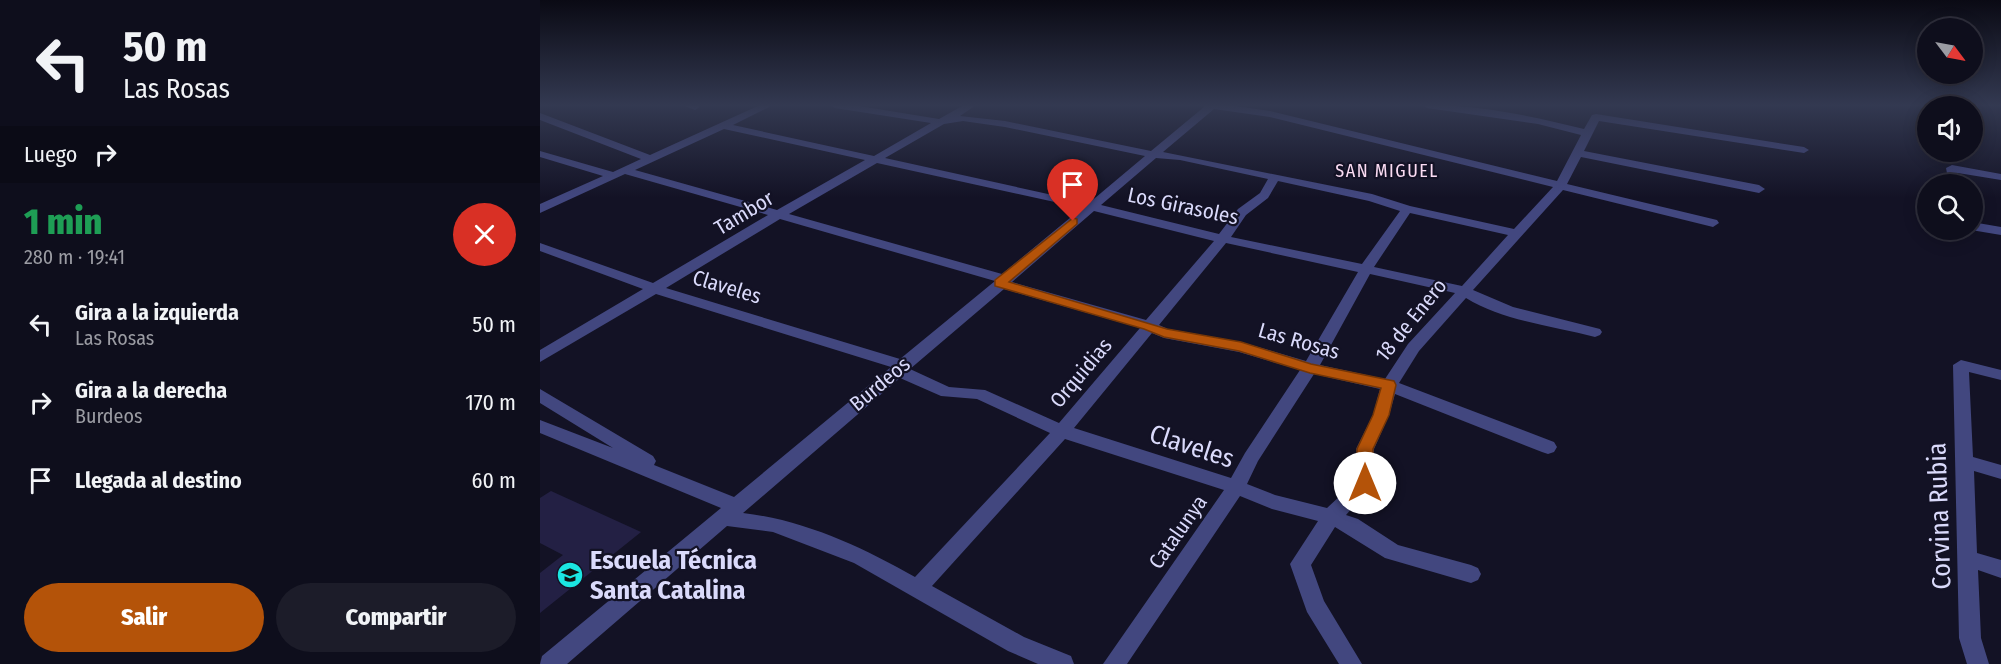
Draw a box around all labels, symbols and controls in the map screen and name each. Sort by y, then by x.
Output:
north arrow [1917,18,1983,84]
map controls [1917,18,1983,240]
text: 50 m [123,22,207,72]
icon: left [24,24,102,102]
text: Las Rosas [123,73,230,105]
button: sound [1917,96,1983,162]
icon: right [89,138,122,171]
text: Luego [24,141,77,168]
pin [1047,159,1098,221]
district label: SAN MIGUEL [1335,160,1439,182]
icon: arrive [1056,168,1089,201]
button: search [1917,174,1983,240]
street label: Los Girasoles [1125,182,1241,230]
street label: Tambor [710,185,779,241]
text: 1 min [24,200,102,244]
button: close [453,203,516,266]
text: 280 m · 19:41 [24,245,125,269]
street label: Claveles [690,264,764,310]
street label: 18 de Enero [1370,273,1452,367]
text: Gira a la izquierda [75,299,239,326]
icon: left [24,308,57,341]
text: 50 m [472,311,516,338]
street label: Las Rosas [1255,317,1343,365]
text: Las Rosas [75,326,154,350]
street label: Orquidias [1044,333,1118,413]
street label: Burdeos [845,351,916,417]
text: Gira a la derecha [75,377,227,404]
icon: right [24,386,57,419]
text: 170 m [465,389,516,416]
text: Burdeos [75,404,142,428]
street label: Claveles [1146,418,1238,475]
street label: Corvina Rubia [1921,442,1958,590]
position arrow [1333,451,1397,515]
icon: arrive [24,464,57,497]
text: Llegada al destino [75,467,242,494]
text: 60 m [472,467,516,494]
street label: Catalunya [1143,490,1213,574]
place label: Escuela Técnica Santa Catalina [590,545,757,606]
school or university icon: Escuela Técnica Santa Catalina [555,560,585,590]
button: Salir [24,583,264,652]
button: Compartir [276,583,516,652]

